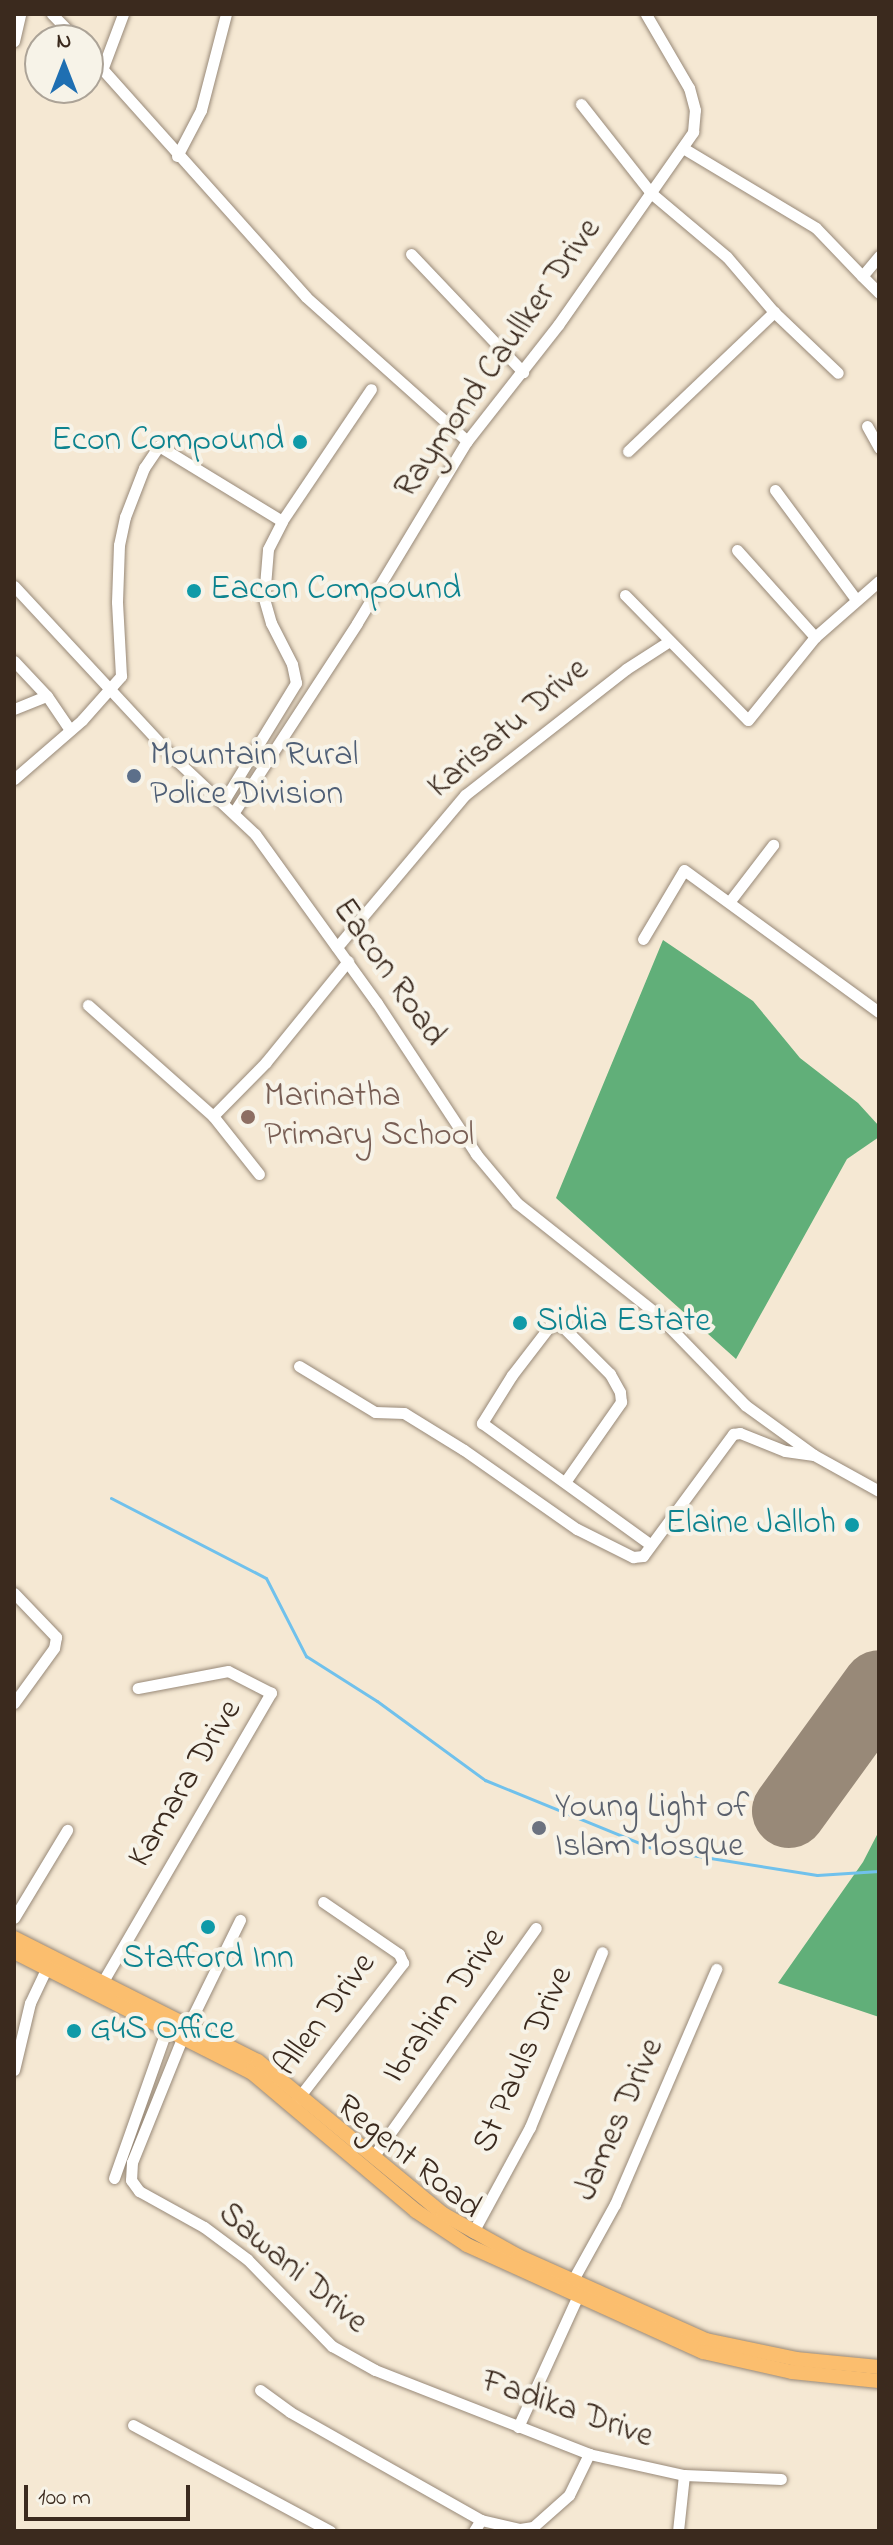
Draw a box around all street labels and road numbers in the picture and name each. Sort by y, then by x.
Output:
street label: Raymond Caullker Drive [387,211,611,507]
street label: Karisatu Drive [420,650,598,808]
street label: Eacon Road [322,891,454,1055]
street label: Kamara Drive [120,1693,252,1875]
street label: Ibrahim Drive [375,1920,515,2092]
street label: Allen Drive [266,1945,386,2085]
street label: St Pauls Drive [465,1961,583,2159]
street label: James Drive [566,2033,674,2207]
street label: Regent Road [327,2087,489,2229]
street label: Sawani Drive [209,2194,375,2344]
street label: Fadika Drive [476,2362,658,2458]

